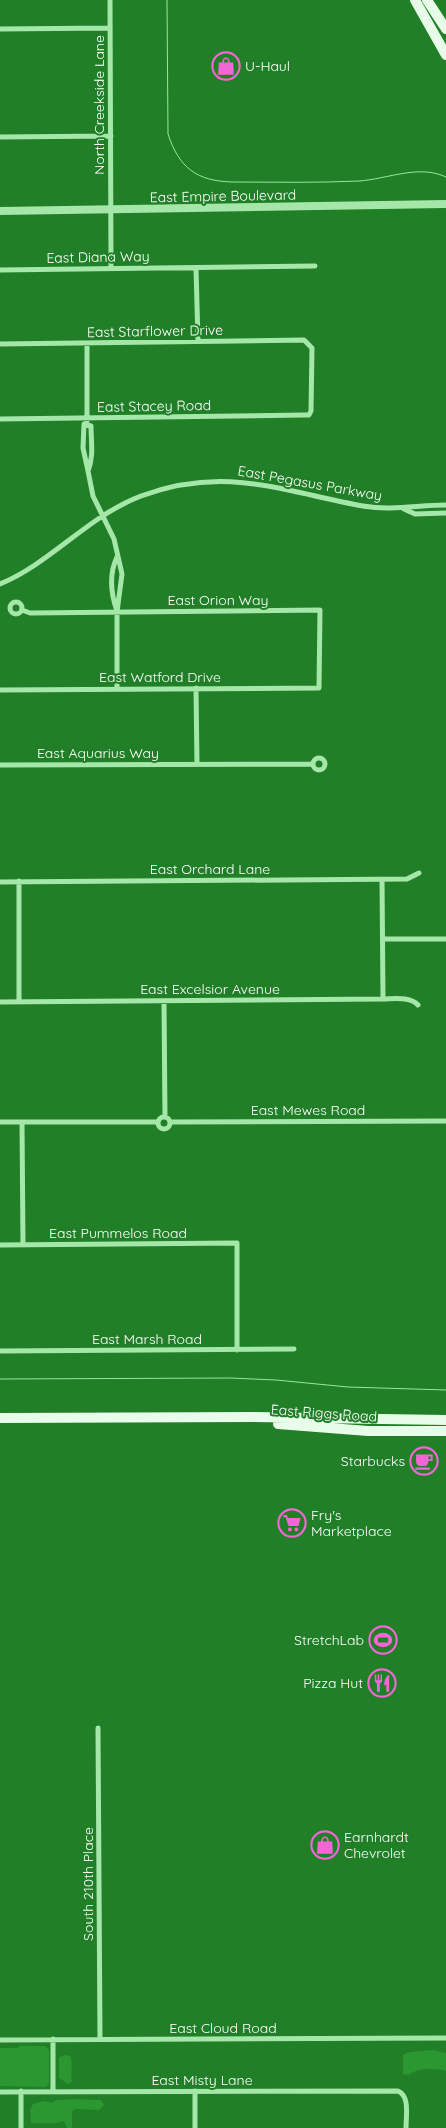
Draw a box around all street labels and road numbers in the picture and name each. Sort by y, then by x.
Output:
street label: North Creekside Lane [90,35,108,175]
street label: East Empire Boulevard [150,186,296,206]
street label: East Diana Way [46,247,150,267]
street label: East Starflower Drive [87,321,223,341]
street label: East Stacey Road [97,396,211,416]
street label: East Pegasus Parkway [236,461,384,505]
street label: East Orion Way [168,591,268,609]
street label: East Watford Drive [99,668,221,686]
street label: East Aquarius Way [37,744,159,762]
street label: East Orchard Lane [150,860,270,878]
street label: East Excelsior Avenue [140,980,280,998]
street label: East Mewes Road [251,1101,365,1119]
street label: East Pummelos Road [49,1224,187,1242]
street label: East Marsh Road [92,1330,202,1348]
street label: East Riggs Road [270,1400,378,1426]
street label: South 210th Place [79,1827,97,1941]
street label: East Cloud Road [169,2019,277,2037]
street label: East Misty Lane [151,2071,253,2089]

